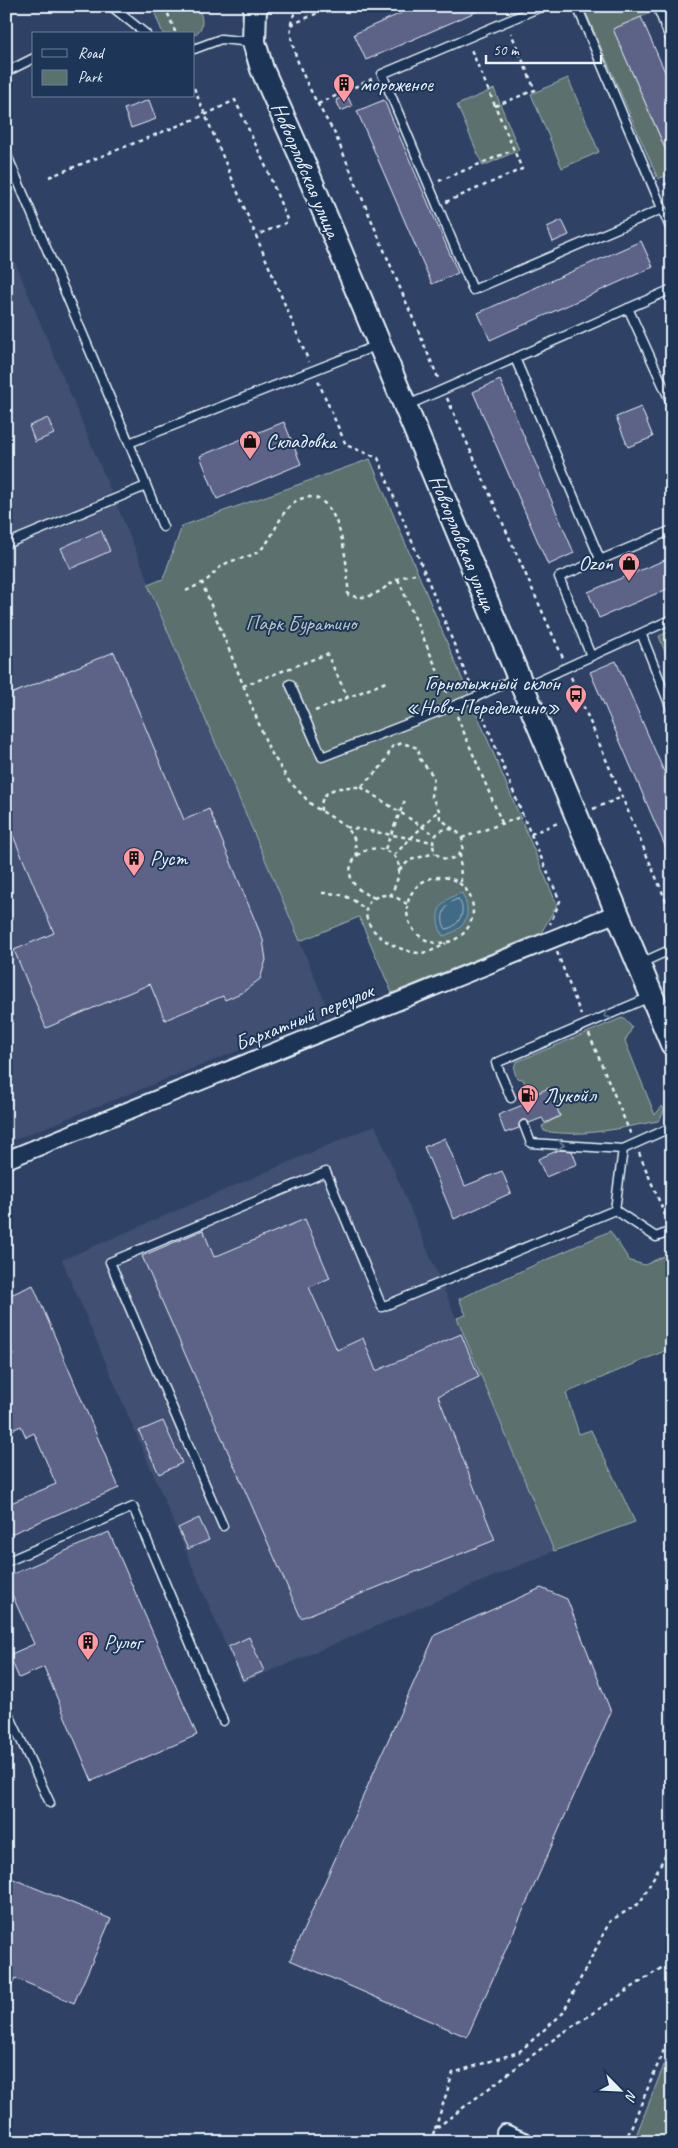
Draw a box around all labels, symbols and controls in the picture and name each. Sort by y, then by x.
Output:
legend [32,32,195,98]
scale bar [486,32,600,64]
text: 50 m [493,41,520,60]
text: Road [78,44,105,63]
text: Park [78,68,103,87]
place label: мороженое [360,71,434,97]
building icon: мороженое [332,72,356,103]
street label: Новоорловская улица [266,98,347,244]
place label: Складовка [266,428,339,454]
shop icon: Складовка [238,429,262,460]
street label: Новоорловская улица [424,471,503,617]
place label: Ozon [578,550,614,576]
shop icon: Ozon [617,551,641,582]
park label: Парк Буратино [246,610,359,636]
place label: Горнолыжный склон «Ново-Переделкино» [406,670,561,720]
bus stop icon: Горнолыжный склон «Ново-Переделкино» [564,683,588,714]
place label: Руст [150,845,189,871]
building icon: Руст [122,846,146,877]
street label: Бархатный переулок [231,977,379,1057]
one-way arrow [603,1009,612,1020]
place label: Лукойл [544,1082,597,1108]
fuel station icon: Лукойл [516,1083,540,1114]
one-way arrow [558,1139,566,1150]
place label: Рулог [104,1629,144,1655]
building icon: Рулог [76,1630,100,1661]
north arrow [596,2066,646,2116]
text: N [621,2088,641,2105]

